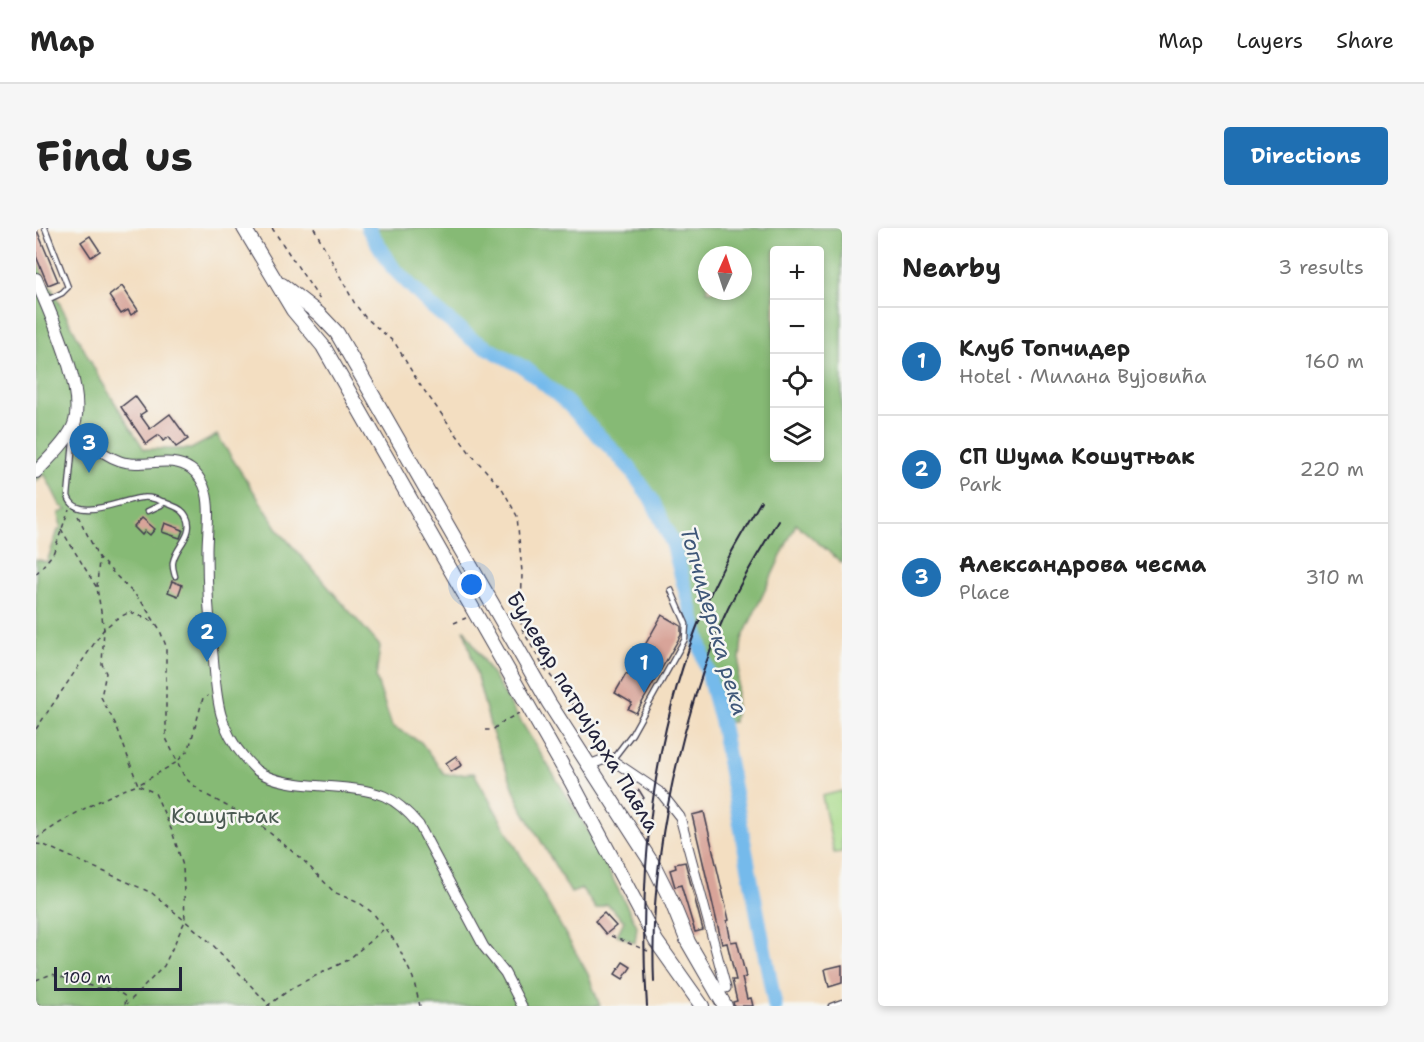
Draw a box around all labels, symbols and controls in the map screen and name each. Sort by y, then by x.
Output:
text: Map [30,22,95,60]
text: Map [1158,27,1203,55]
text: Layers [1236,27,1303,55]
text: Share [1336,27,1394,55]
button: Directions [1224,127,1388,185]
text: Find us [36,128,193,184]
north arrow [698,246,752,300]
map controls [770,246,824,462]
button: + [770,246,824,300]
text: Nearby [902,250,1001,285]
text: 3 results [1278,254,1364,280]
button: − [770,300,824,354]
text: Клуб Топчидер [959,334,1130,363]
text: 1 [917,348,926,374]
text: 160 m [1305,348,1364,374]
button: locate [770,354,824,408]
text: Hotel · Милана Вујовића [959,363,1206,389]
button: layers [770,408,824,462]
pin: 3 [70,424,108,473]
text: СП Шума Кошутњак [959,442,1195,471]
text: 2 [915,456,929,482]
text: 220 m [1300,456,1364,482]
text: Park [959,471,1002,497]
water label: Топчидерска река [673,523,755,719]
text: Александрова чесма [959,550,1206,579]
text: 3 [915,564,929,590]
text: 310 m [1305,564,1364,590]
your location [457,570,486,599]
text: Place [959,579,1010,605]
street label: Булевар патријарха Павла [500,586,666,838]
pin: 2 [188,612,226,662]
pin: 1 [624,644,664,693]
park label: Кошутњак [171,802,279,830]
scale bar [54,964,182,992]
text: 100 m [63,967,111,988]

